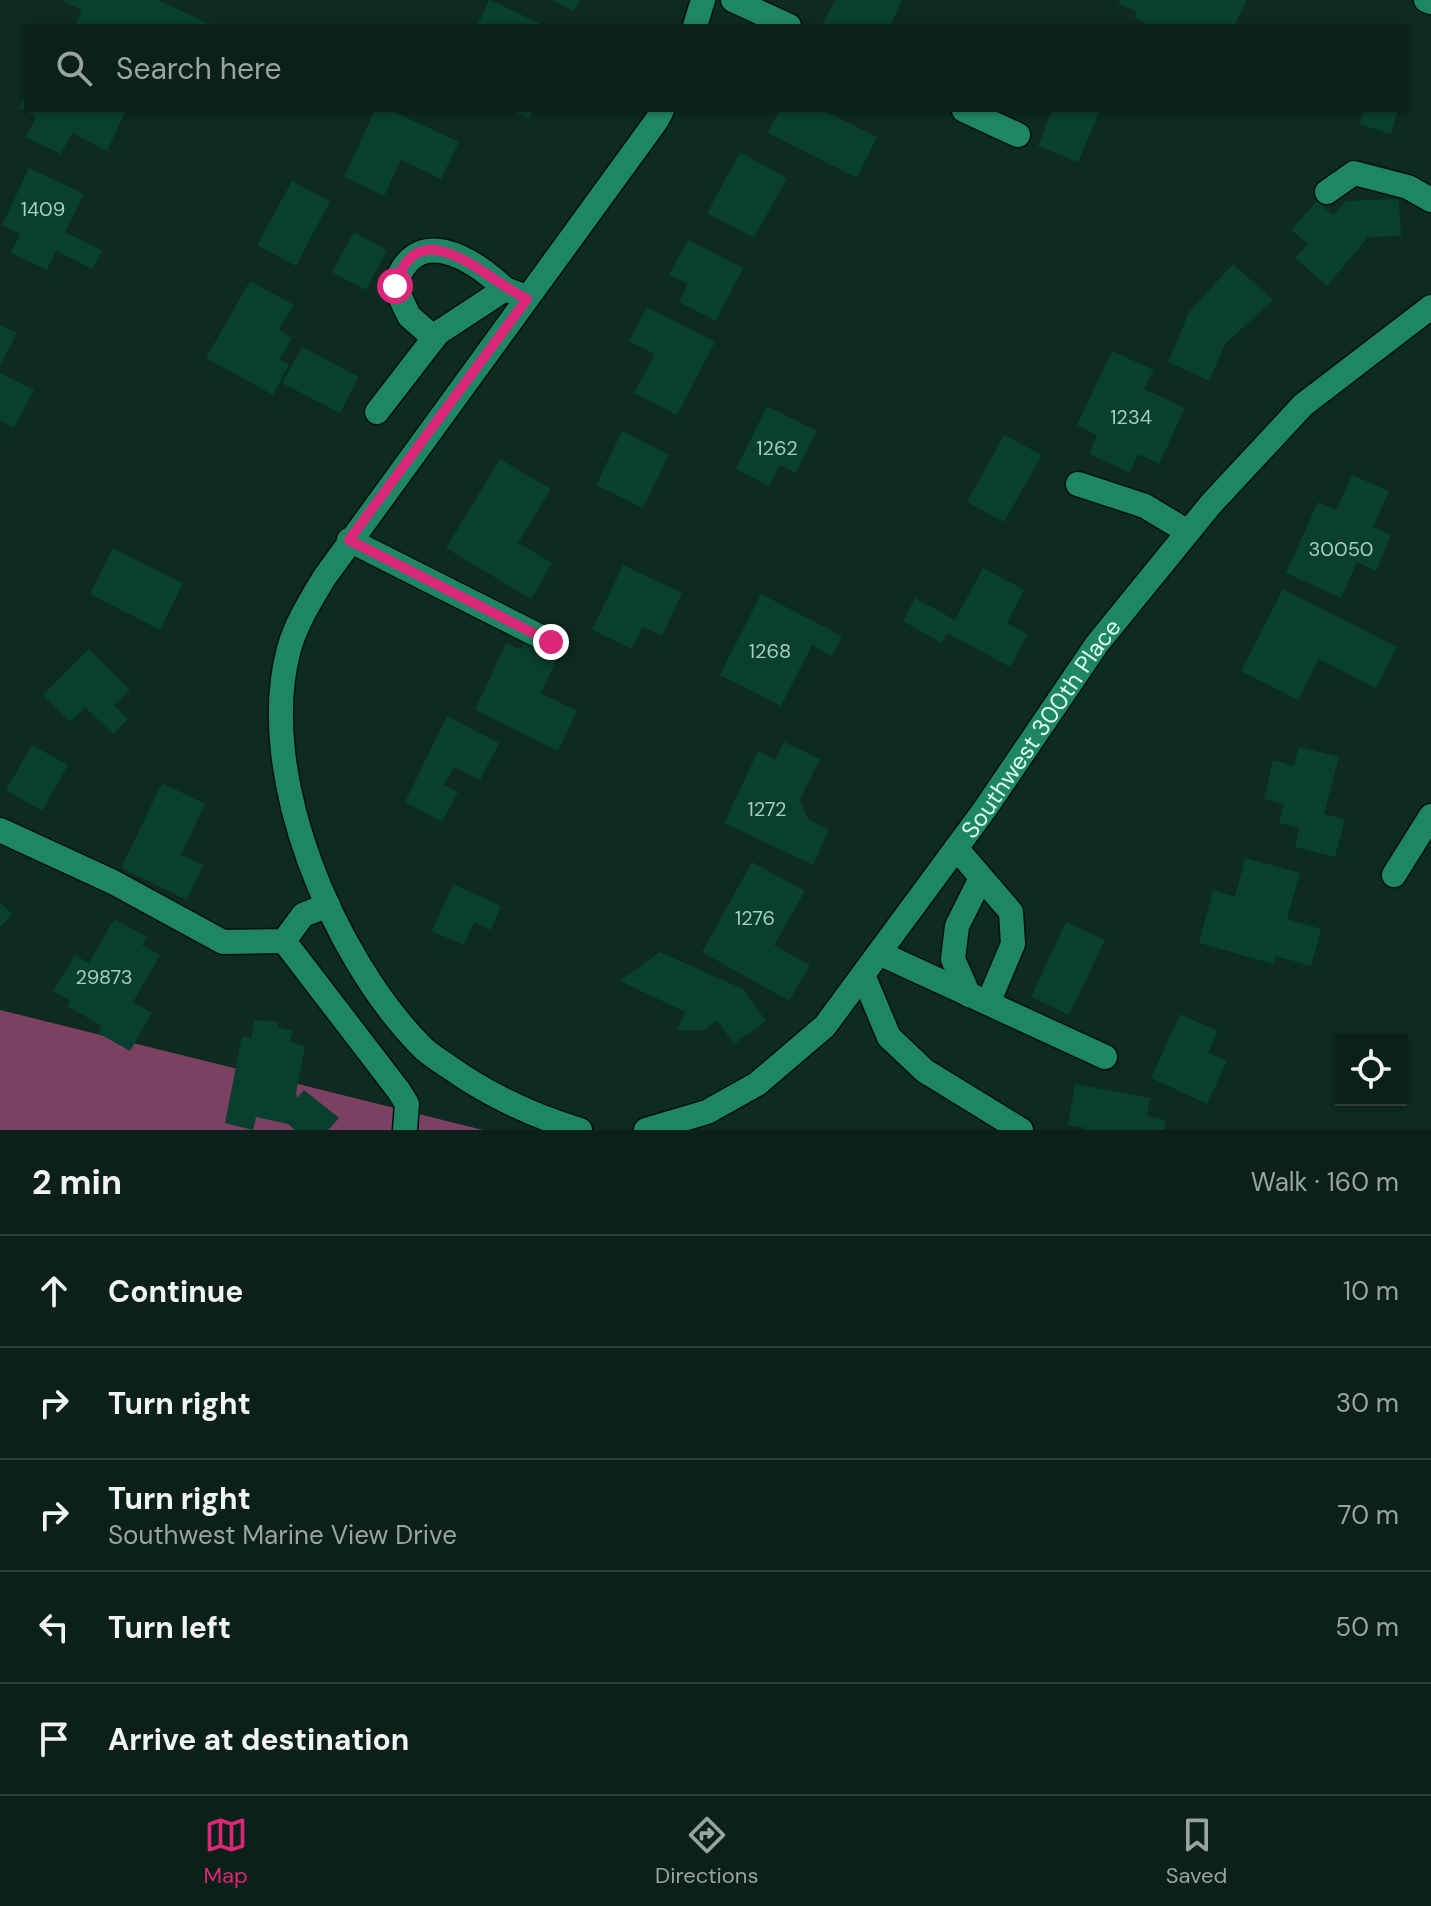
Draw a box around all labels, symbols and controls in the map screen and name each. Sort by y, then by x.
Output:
search box [24,24,1407,112]
icon: search [52,46,96,90]
text: Search here [116,49,282,88]
house number: 1409 [21,196,65,222]
route start [377,268,413,304]
house number: 1234 [1110,404,1152,430]
house number: 1262 [756,435,798,461]
house number: 30050 [1308,536,1374,562]
street label: Southwest 300th Place [953,612,1127,844]
route end [533,624,569,660]
house number: 1268 [749,638,791,664]
house number: 1272 [747,796,787,822]
house number: 1276 [735,905,775,931]
house number: 29873 [75,964,133,990]
map controls [1335,1034,1407,1106]
button: locate [1335,1034,1407,1106]
text: 2 min [32,1160,122,1205]
text: Walk · 160 m [1251,1165,1399,1199]
icon: ahead [32,1269,76,1313]
text: Continue [108,1272,243,1311]
text: 10 m [1343,1274,1399,1308]
icon: right [32,1381,76,1425]
text: Turn right [108,1384,251,1423]
text: 30 m [1336,1386,1399,1420]
text: Turn right [108,1479,251,1518]
icon: right [32,1493,76,1537]
text: 70 m [1338,1498,1399,1532]
text: Southwest Marine View Drive [108,1518,457,1552]
icon: left [32,1605,76,1649]
text: Turn left [108,1608,231,1647]
text: 50 m [1335,1610,1399,1644]
icon: arrive [32,1717,76,1761]
text: Arrive at destination [108,1720,409,1759]
tab: Map [204,1813,248,1890]
tab: Directions [655,1813,759,1890]
tab: Saved [1166,1813,1227,1890]

